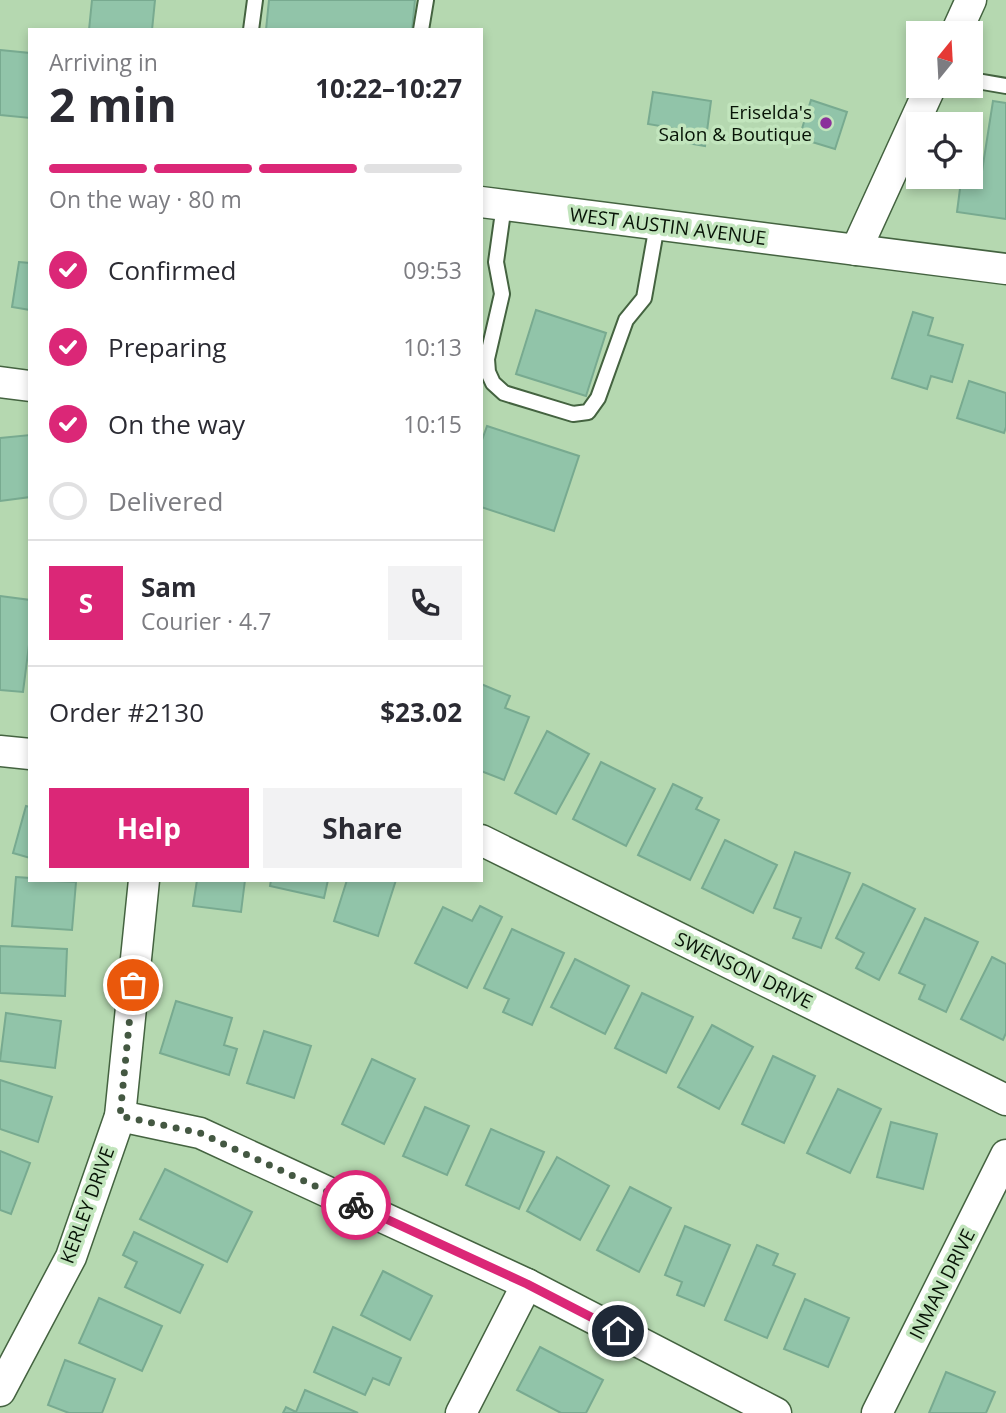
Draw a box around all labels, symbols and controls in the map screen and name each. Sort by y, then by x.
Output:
north arrow [906,21,984,98]
map controls [906,21,983,189]
text: Arriving in [49,46,158,78]
text: 10:22–10:27 [315,70,462,106]
text: 2 min [49,73,177,135]
place label: Eriselda's Salon & Boutique [659,99,812,147]
button: locate [906,112,983,189]
marker: Eriselda's Salon & Boutique [818,115,834,131]
text: On the way · 80 m [49,183,242,215]
street label: WEST AUSTIN AVENUE [568,201,768,251]
icon: check [49,251,87,289]
text: Confirmed [108,252,236,288]
text: 09:53 [403,254,462,286]
icon: check [49,328,87,366]
text: Preparing [108,329,226,365]
text: 10:13 [403,331,462,363]
icon: check [49,405,87,443]
text: On the way [108,406,245,442]
text: 10:15 [403,408,462,440]
text: Delivered [108,483,223,519]
button: phone [388,566,462,640]
text: Sam [141,569,197,605]
text: S [79,585,93,621]
text: Courier · 4.7 [141,605,271,637]
text: Order #2130 [49,694,204,730]
text: $23.02 [380,694,462,730]
button: Help [49,788,249,868]
button: Share [263,788,462,868]
street label: SWENSON DRIVE [671,925,817,1015]
pin [103,955,163,1015]
icon: bag [114,966,152,1004]
street label: KERLEY DRIVE [54,1143,120,1267]
courier [321,1170,391,1240]
icon: bike [337,1186,375,1224]
street label: INMAN DRIVE [903,1224,981,1344]
pin [588,1301,648,1361]
icon: home [599,1312,637,1350]

